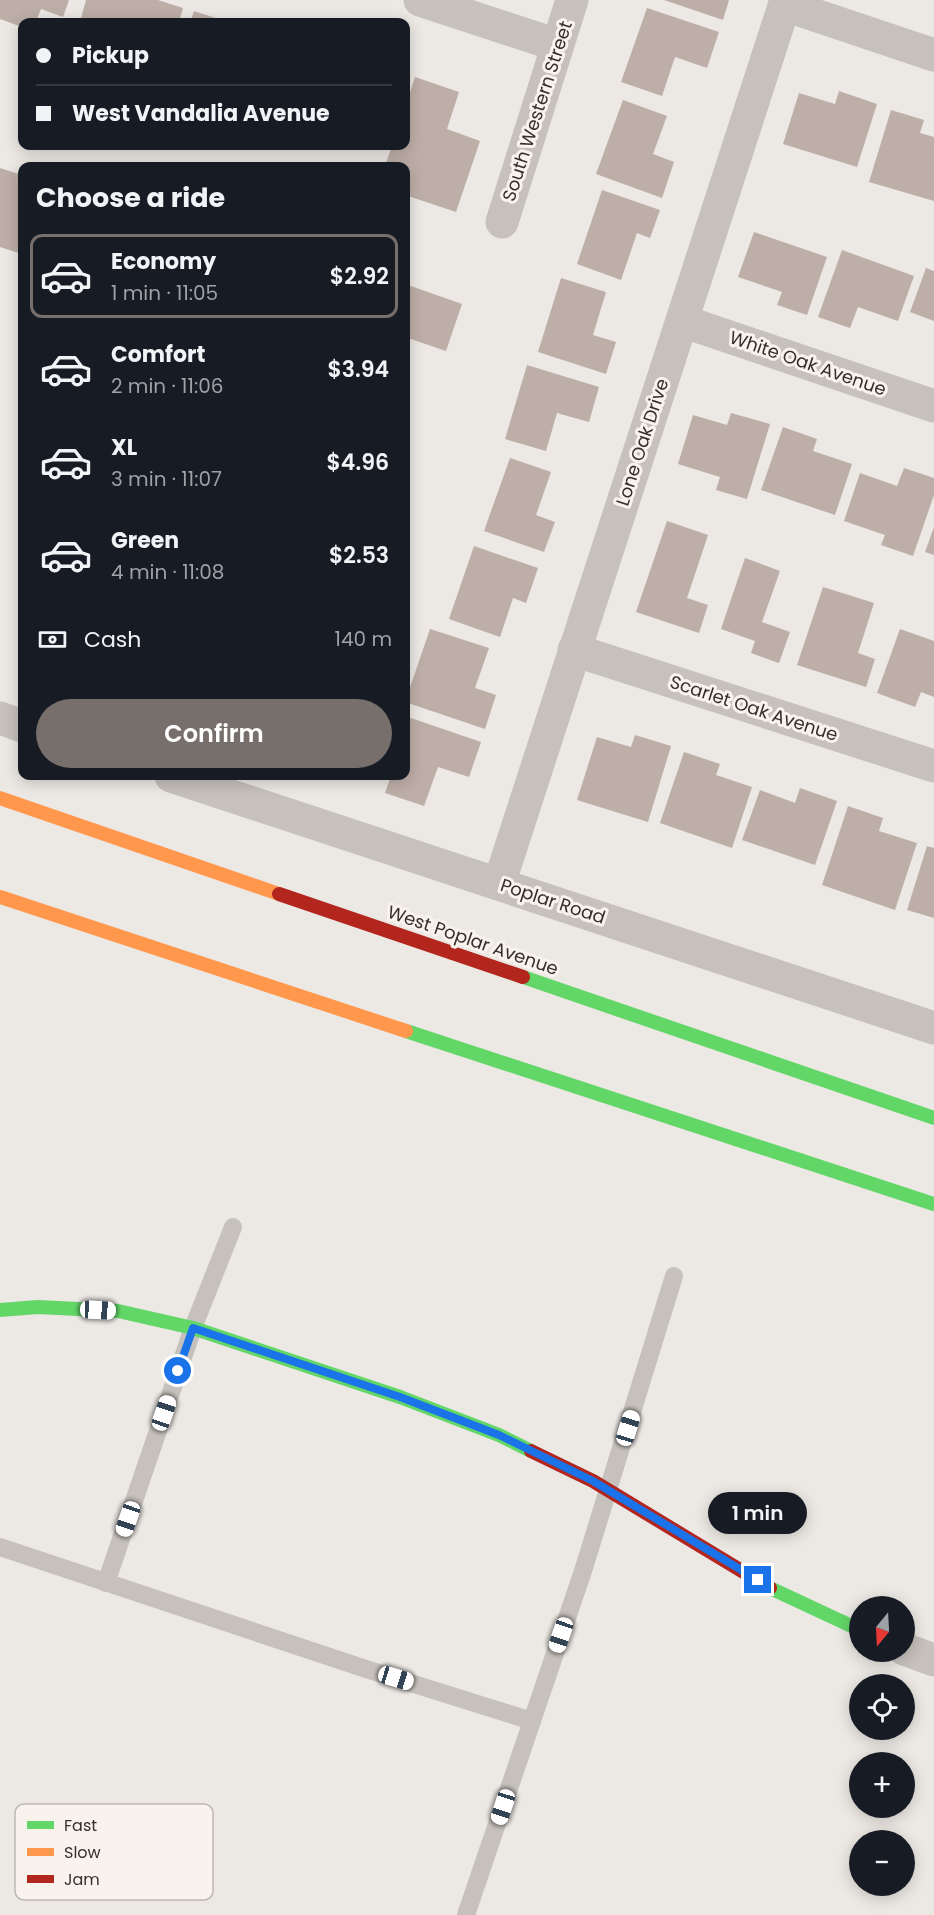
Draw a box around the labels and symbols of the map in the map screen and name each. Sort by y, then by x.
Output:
street label: South Western Street [496,18,578,204]
street label: White Oak Avenue [726,324,890,402]
street label: Lone Oak Drive [610,375,674,509]
street label: Scarlet Oak Avenue [667,669,841,747]
street label: Poplar Road [497,872,609,930]
street label: West Poplar Avenue [384,899,562,981]
car [80,1300,116,1320]
route start [164,1357,191,1384]
car [150,1393,178,1433]
car [614,1408,642,1448]
callout: 1 min [708,1493,807,1535]
car [114,1499,142,1539]
route end [744,1566,771,1593]
north arrow [849,1596,915,1662]
car [547,1615,575,1655]
car [376,1664,416,1692]
car [489,1787,517,1827]
legend [15,1804,213,1900]
text: Fast [64,1814,97,1837]
text: Slow [64,1841,101,1864]
text: Jam [64,1868,100,1891]

